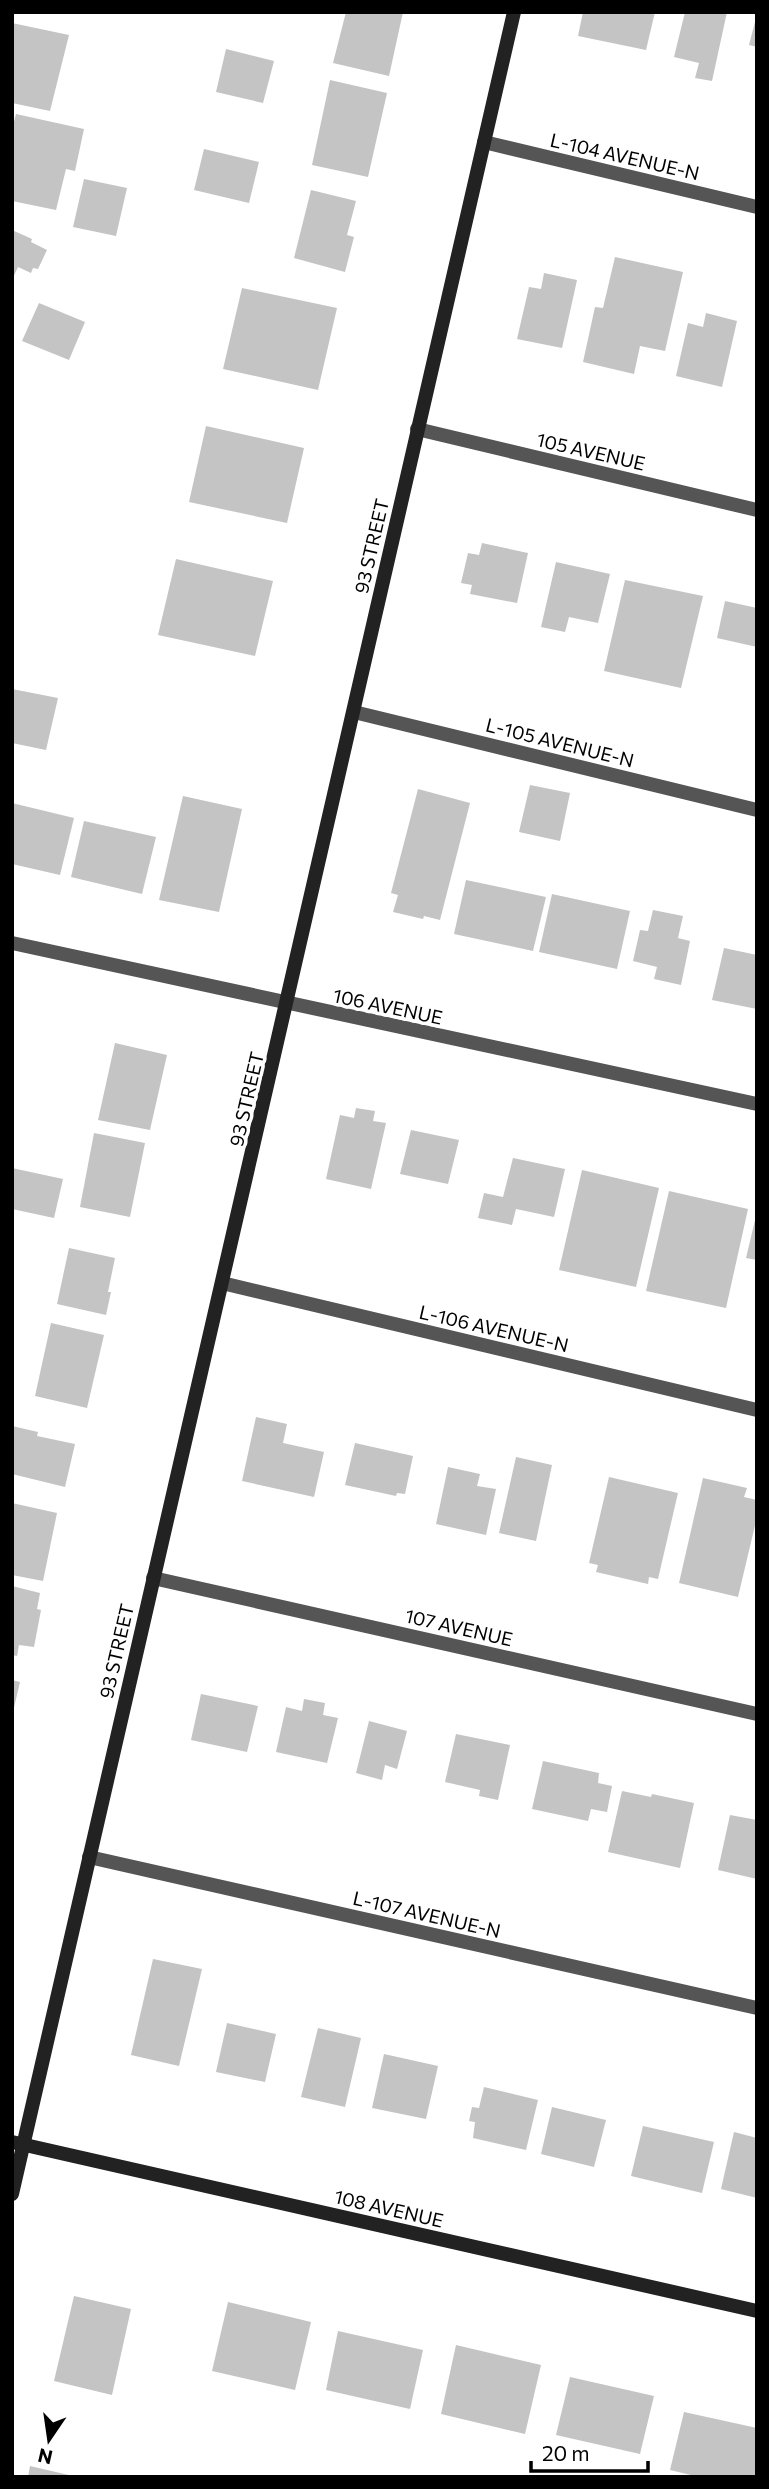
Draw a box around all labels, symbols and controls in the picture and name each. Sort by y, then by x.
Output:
street label: L-104 AVENUE-N [548,128,702,184]
street label: 105 AVENUE [535,427,647,475]
street label: 93 STREET [349,496,393,596]
street label: L-105 AVENUE-N [484,712,636,772]
street label: 106 AVENUE [331,983,445,1029]
street label: 93 STREET [224,1049,268,1149]
street label: L-106 AVENUE-N [417,1300,571,1356]
street label: 93 STREET [94,1601,138,1701]
street label: 107 AVENUE [403,1603,515,1651]
street label: L-107 AVENUE-N [351,1886,503,1942]
street label: 108 AVENUE [332,2184,446,2232]
north arrow [14,2405,84,2475]
scale bar [531,2430,648,2474]
text: 20 m [542,2440,590,2465]
text: N [36,2444,55,2470]

